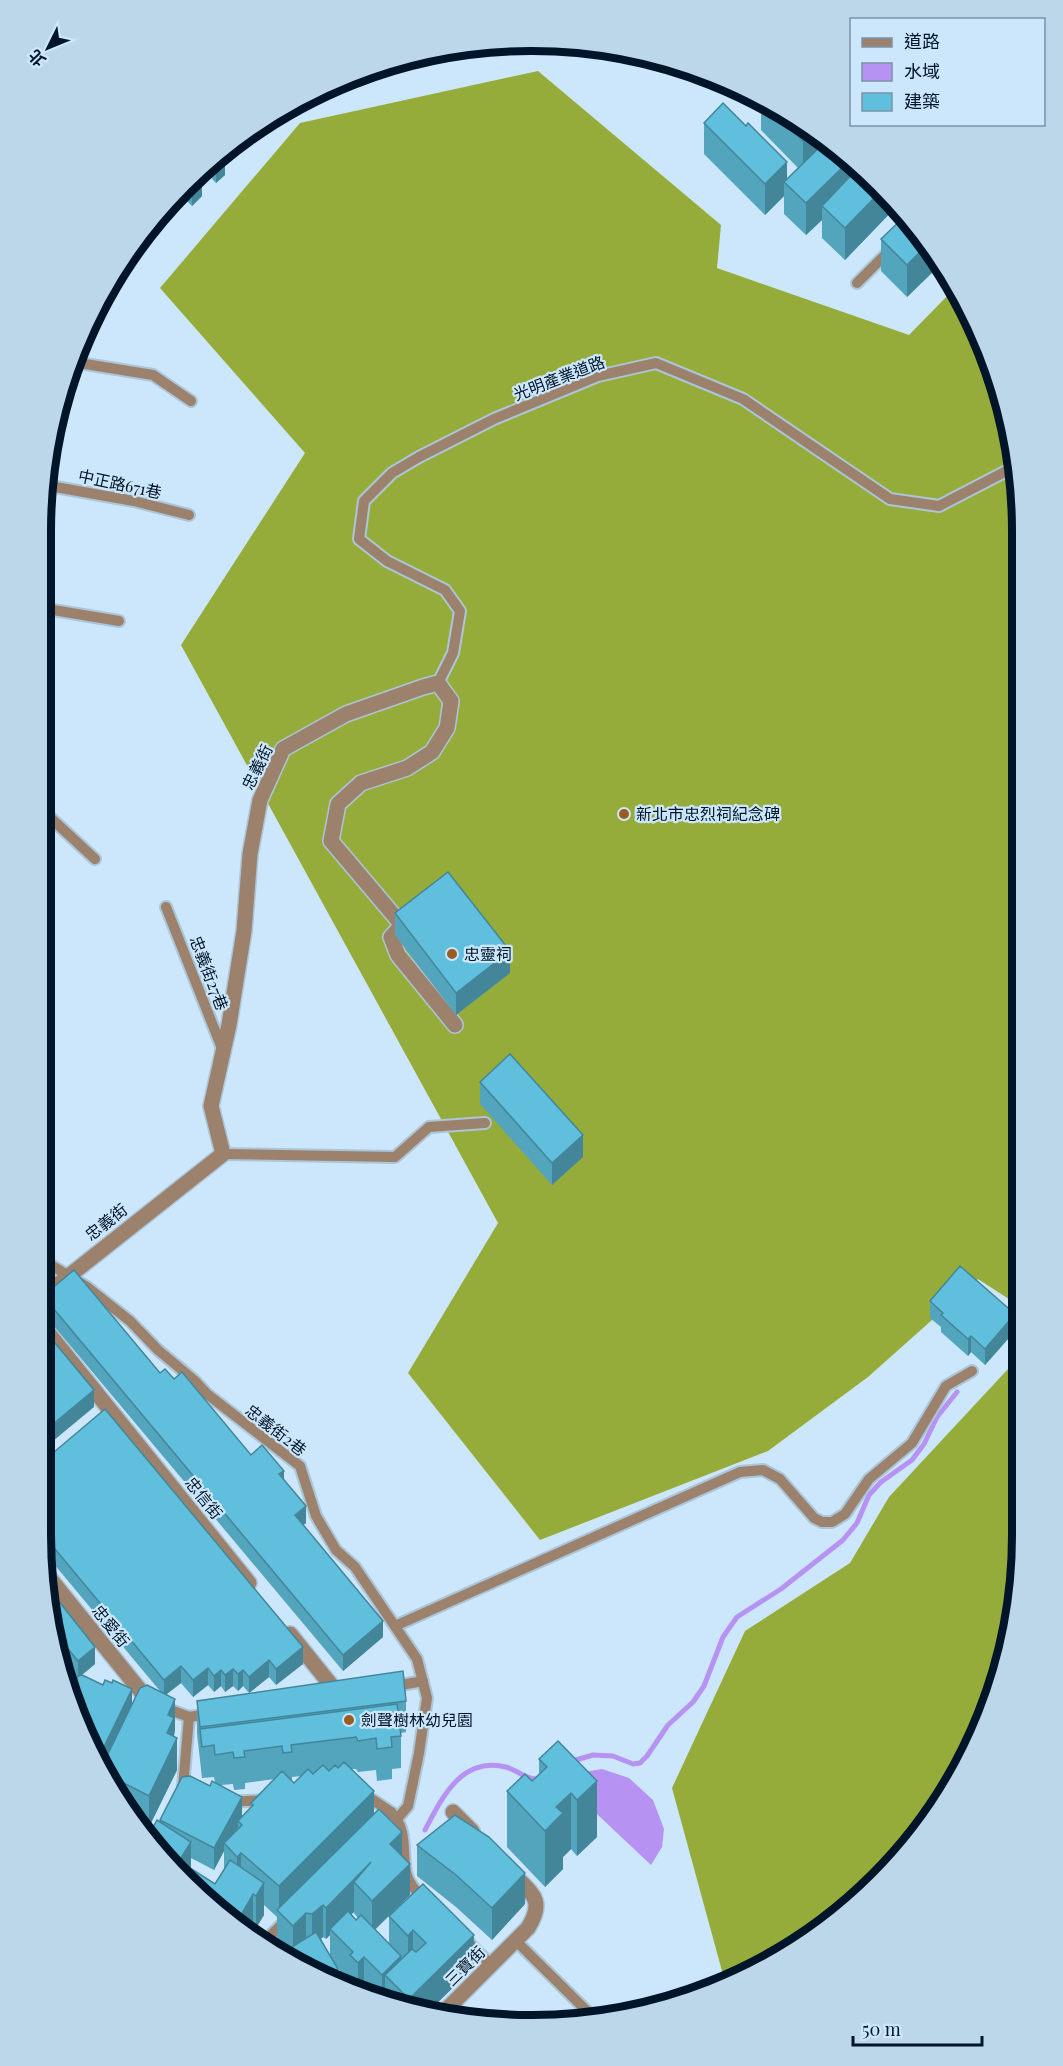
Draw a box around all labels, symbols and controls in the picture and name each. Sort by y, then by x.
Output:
north arrow [18,18,78,78]
legend [850,18,1045,126]
text: 道路 [904,29,940,53]
text: 北 [24,46,50,72]
text: 水域 [904,59,940,83]
text: 建築 [904,89,940,113]
street label: 光明產業道路 [510,351,607,405]
street label: 中正路671巷 [76,464,164,503]
street label: 忠義街 [237,741,277,793]
place label: 新北市忠烈祠紀念碑 [636,803,780,824]
marker: 新北市忠烈祠紀念碑 [617,807,631,821]
street label: 忠義街27巷 [186,933,233,1013]
place label: 忠靈祠 [464,943,512,964]
marker: 忠靈祠 [445,947,459,961]
street label: 忠義街 [80,1199,131,1245]
street label: 忠義街2巷 [242,1399,311,1460]
street label: 忠信街 [181,1472,228,1523]
street label: 忠愛街 [88,1600,135,1651]
place label: 劍聲樹林幼兒園 [361,1709,473,1730]
marker: 劍聲樹林幼兒園 [342,1713,356,1727]
street label: 三寶街 [440,1941,489,1990]
scale bar [853,2009,982,2047]
text: 50 m [862,2017,901,2041]

